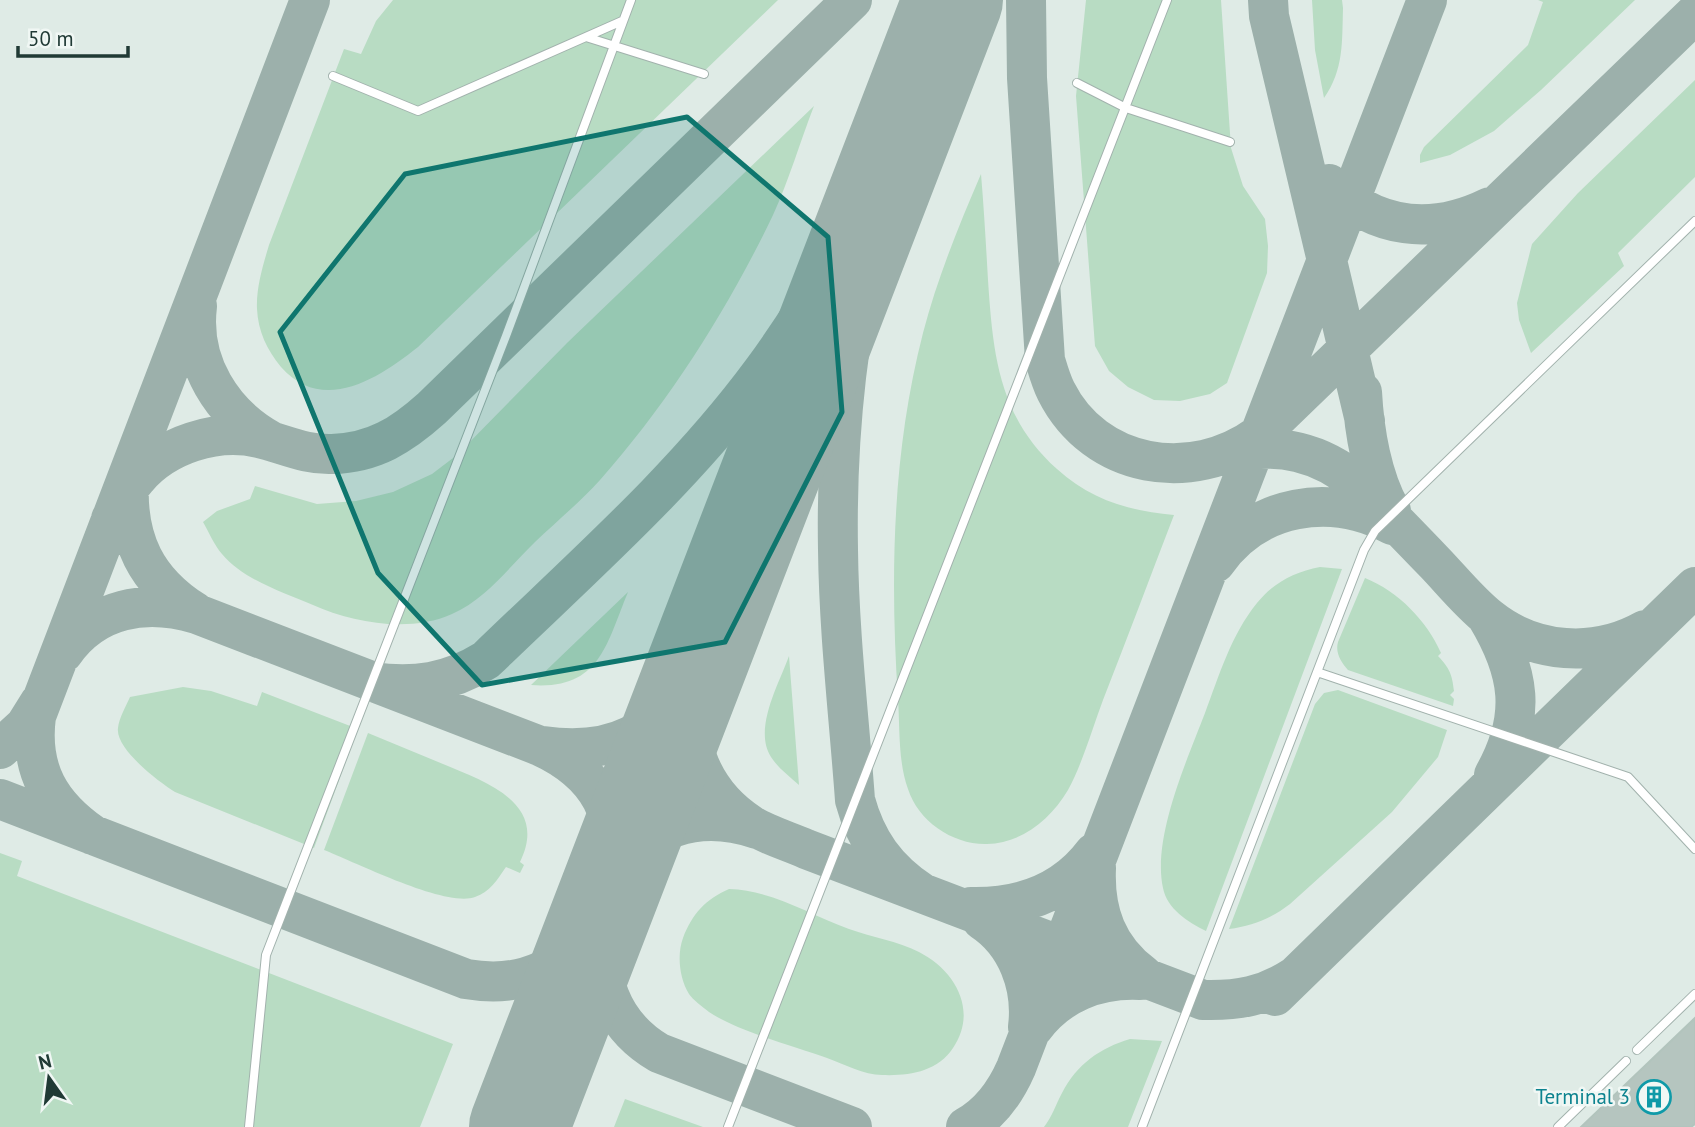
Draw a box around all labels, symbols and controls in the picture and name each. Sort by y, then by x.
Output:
scale bar [18,14,128,58]
text: 50 m [28,25,74,52]
north arrow [14,1043,84,1113]
text: N [36,1048,54,1075]
building icon: Terminal 3 [1635,1078,1673,1116]
place label: Terminal 3 [1535,1083,1630,1110]

